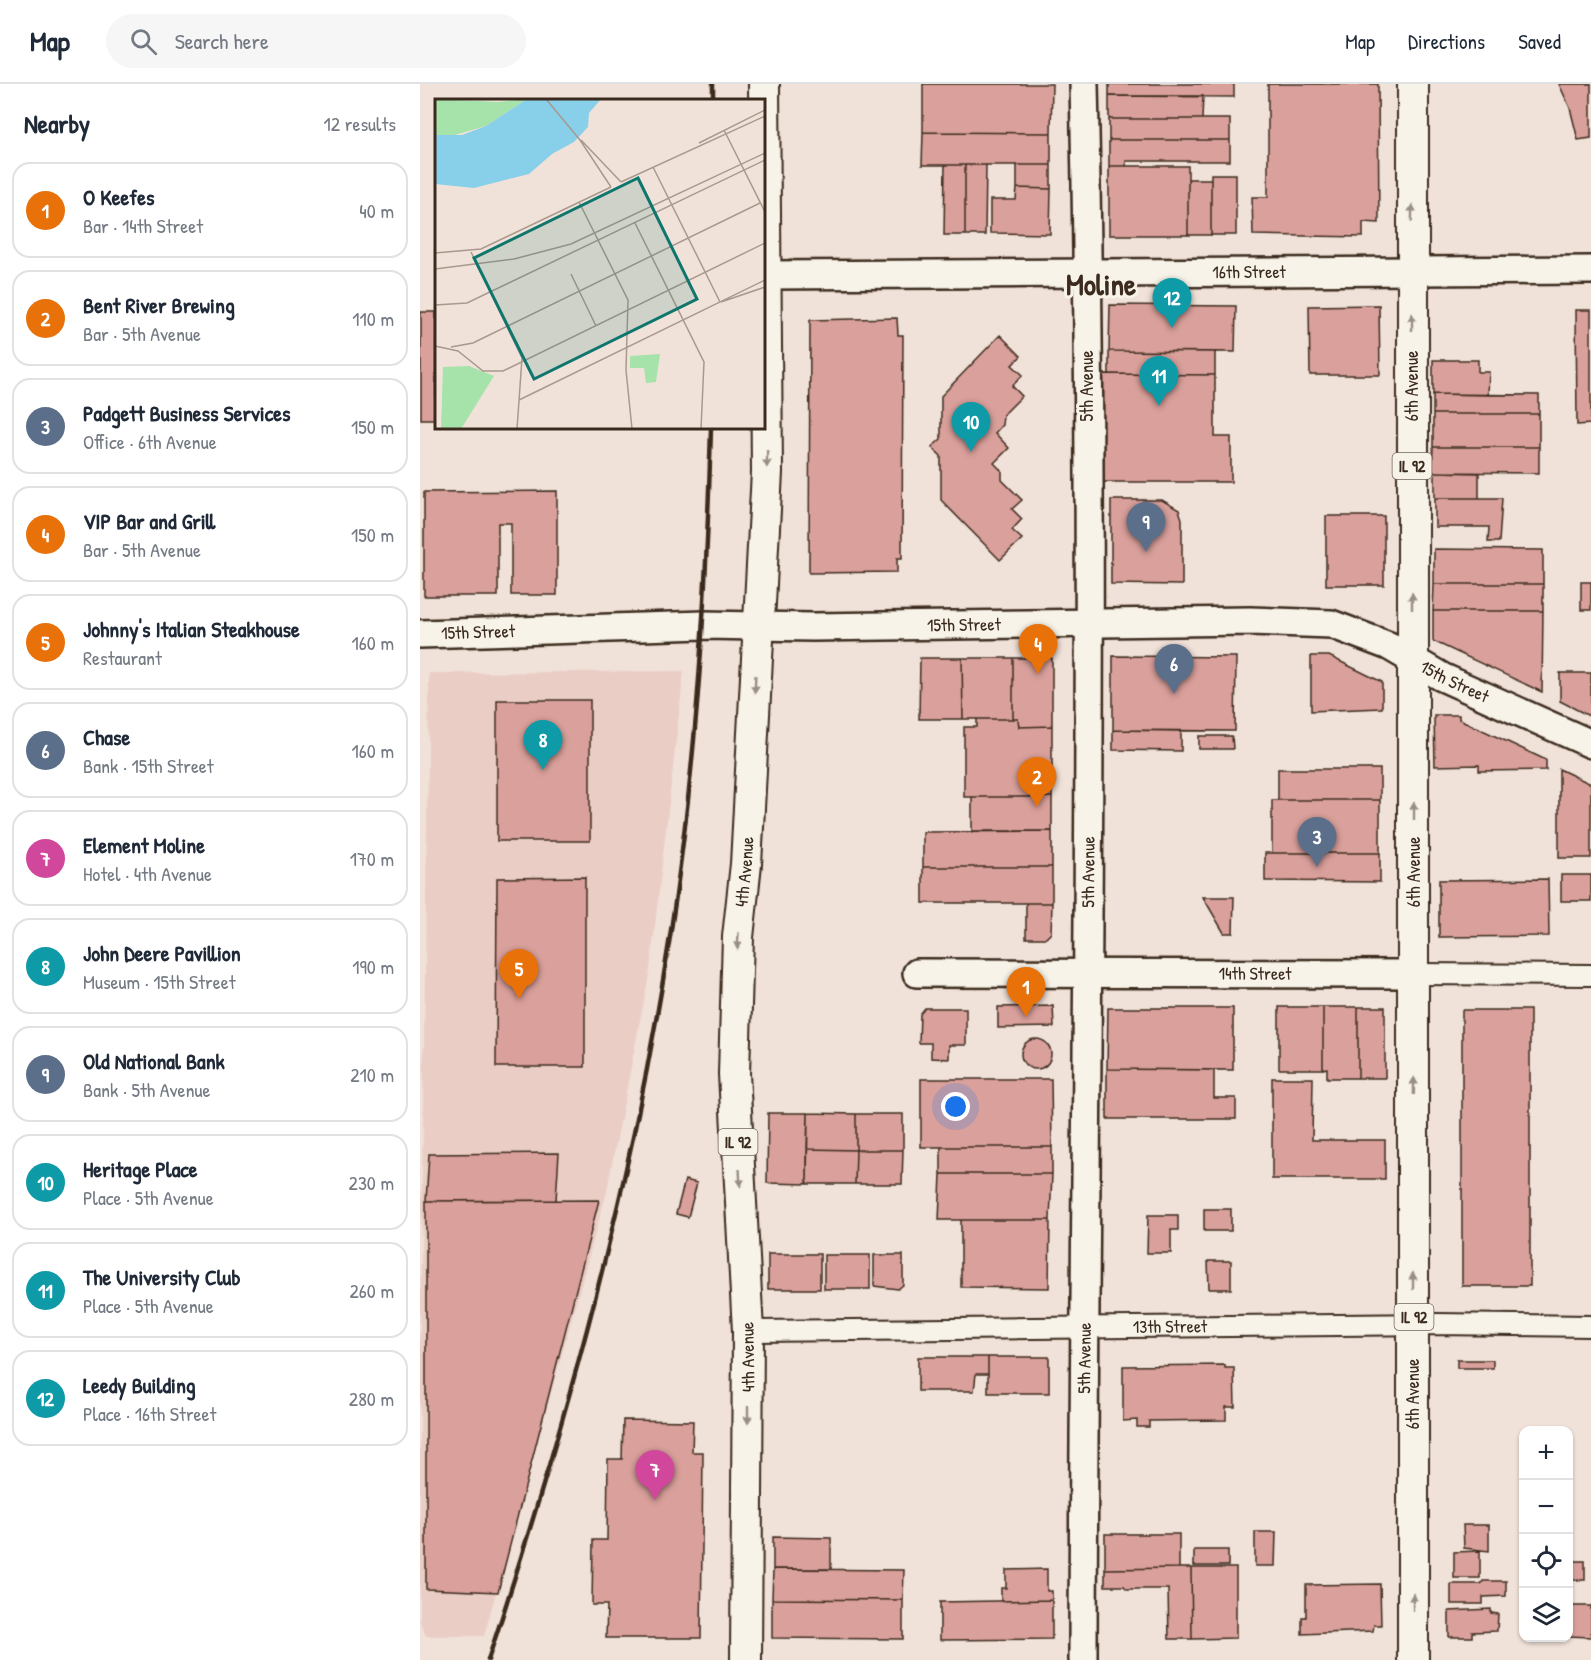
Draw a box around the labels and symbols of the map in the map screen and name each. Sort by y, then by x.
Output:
inset map [435,99,765,429]
one-way arrow [1407,203,1417,222]
street label: 16th Street [1212,259,1287,284]
district label: Moline [1066,264,1136,304]
pin: 12 [1152,278,1191,328]
one-way arrow [1407,313,1417,332]
street label: 5th Avenue [1074,350,1099,422]
street label: 6th Avenue [1399,351,1424,421]
pin: 11 [1140,356,1178,406]
pin: 10 [952,402,990,452]
one-way arrow [762,450,772,469]
road number: IL 92 [1392,453,1432,479]
pin: 9 [1126,502,1166,552]
one-way arrow [1407,592,1417,611]
street label: 15th Street [927,611,1002,637]
street label: 15th Street [441,618,516,645]
pin: 4 [1018,624,1058,674]
pin: 6 [1154,644,1194,694]
street label: 15th Street [1415,654,1494,709]
one-way arrow [750,674,760,693]
pin: 8 [524,720,562,770]
pin: 2 [1018,758,1056,807]
one-way arrow [1409,801,1419,820]
pin: 3 [1298,818,1336,867]
street label: 4th Avenue [728,836,759,908]
street label: 5th Avenue [1075,836,1101,908]
street label: 6th Avenue [1401,837,1426,907]
one-way arrow [733,932,743,951]
pin: 5 [500,950,538,999]
street label: 14th Street [1218,961,1292,986]
pin: 1 [1006,968,1046,1017]
one-way arrow [1409,1076,1419,1095]
your location [941,1092,970,1121]
road number: IL 92 [718,1129,758,1155]
one-way arrow [735,1168,745,1187]
one-way arrow [1408,1271,1418,1290]
road number: IL 92 [1394,1304,1434,1330]
street label: 13th Street [1133,1313,1208,1339]
street label: 4th Avenue [734,1322,761,1392]
street label: 5th Avenue [1071,1322,1097,1394]
street label: 6th Avenue [1400,1359,1425,1429]
one-way arrow [743,1405,753,1424]
pin: 7 [636,1450,674,1500]
one-way arrow [1408,1592,1418,1611]

